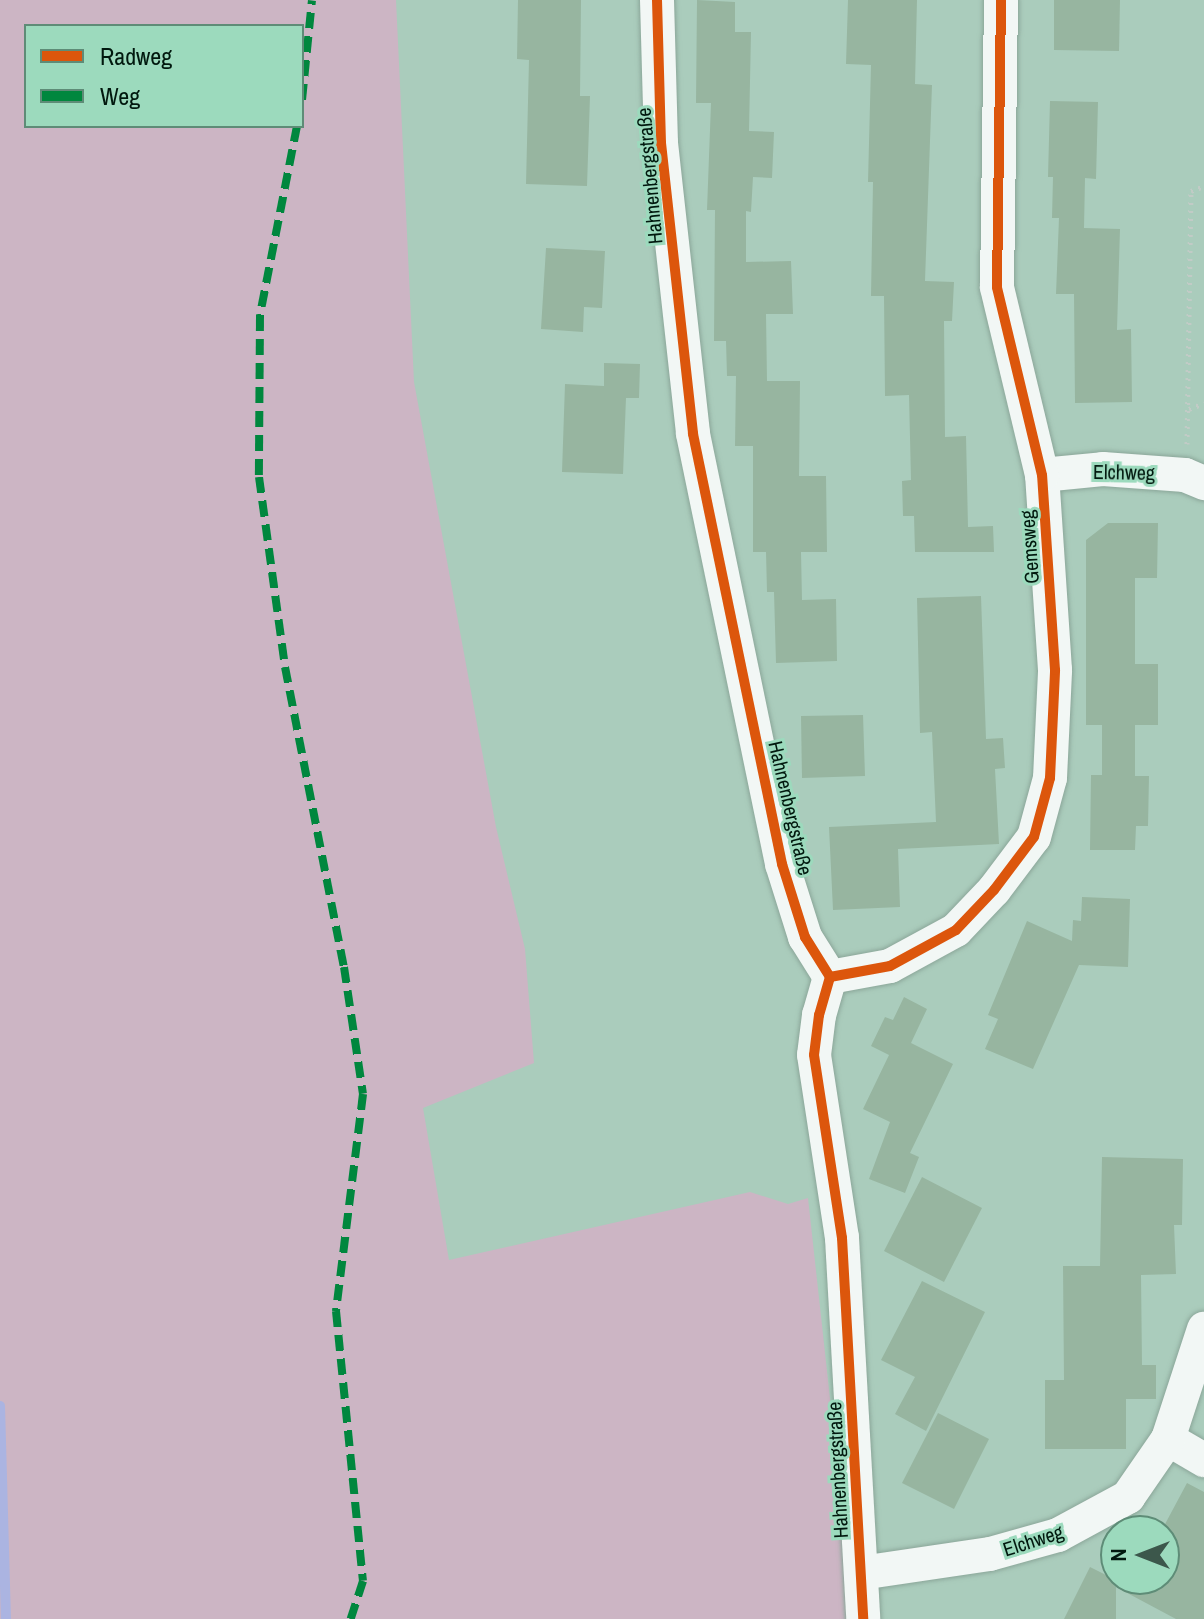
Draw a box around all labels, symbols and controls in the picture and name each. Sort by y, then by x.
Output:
legend [24,24,304,128]
text: Radweg [100,40,172,72]
text: Weg [100,80,140,112]
street label: Hahnenbergstraße [631,107,667,245]
street label: Elchweg [1093,459,1155,485]
street label: Gemsweg [1014,509,1044,585]
street label: Hahnenbergstraße [764,739,818,877]
street label: Hahnenbergstraße [821,1401,853,1539]
north arrow [1100,1515,1180,1595]
street label: Elchweg [1000,1519,1066,1561]
text: N [1103,1548,1133,1562]

